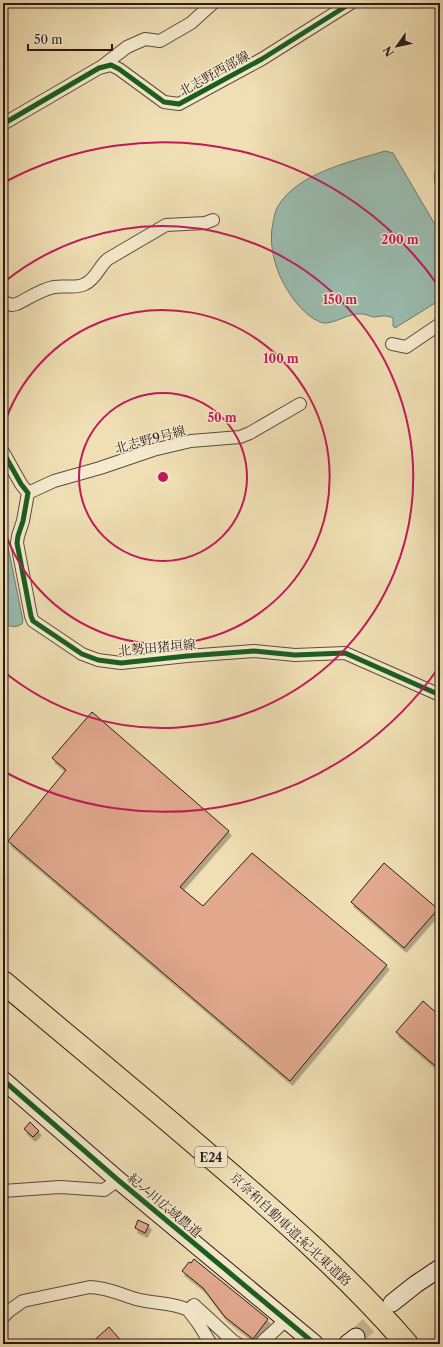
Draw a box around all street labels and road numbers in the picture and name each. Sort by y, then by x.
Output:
street label: 北志野西部線 [176,47,252,99]
street label: 北志野9号線 [113,422,187,456]
street label: 北勢田猪垣線 [117,636,197,658]
road number: E24 [195,1147,227,1167]
street label: 京奈和自動車道;紀北東道路 [227,1169,355,1289]
street label: 紀ノ川広域農道 [125,1170,205,1240]

